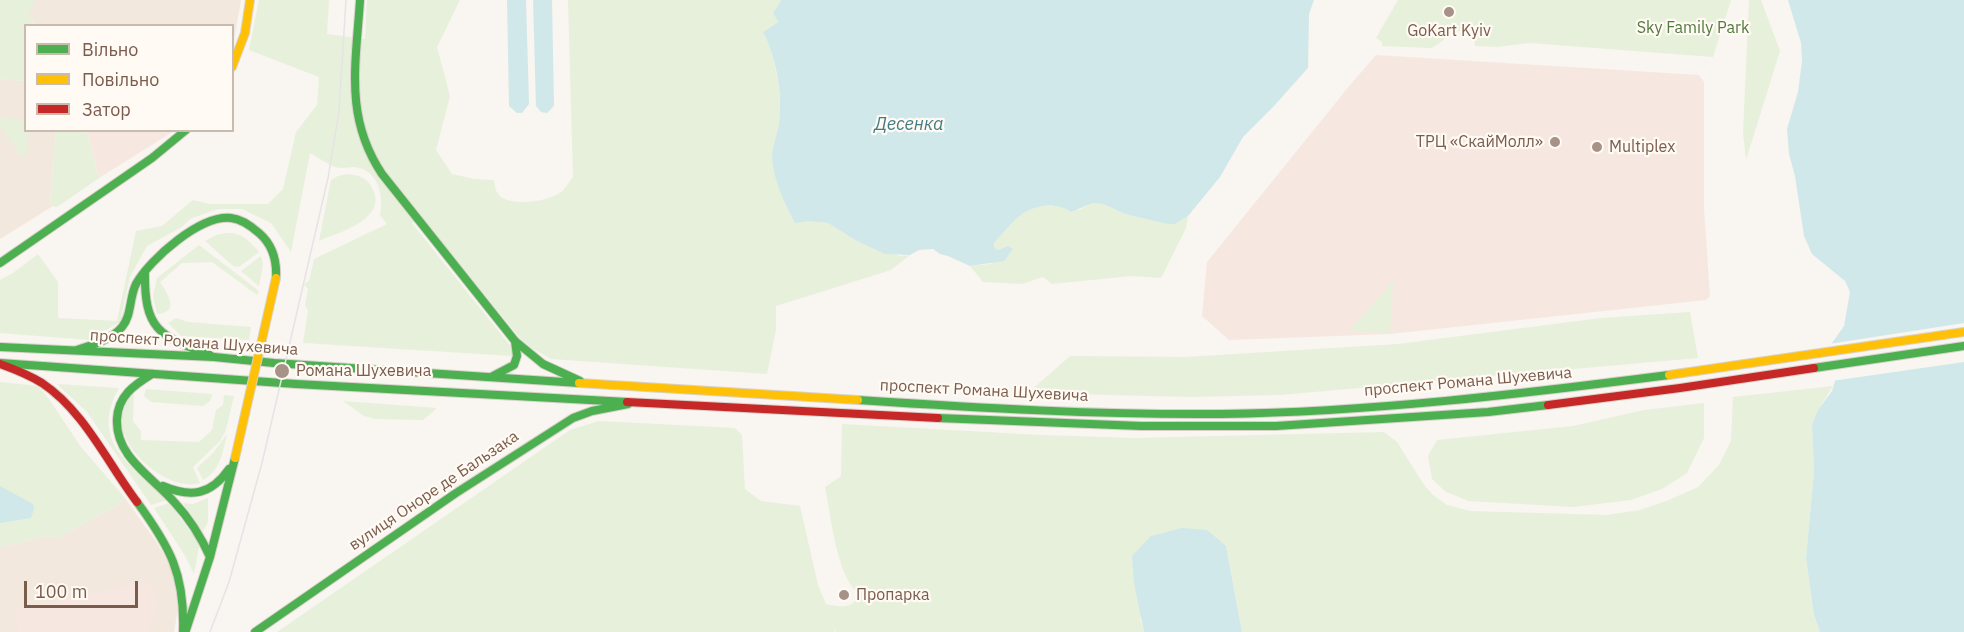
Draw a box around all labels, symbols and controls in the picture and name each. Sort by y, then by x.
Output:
marker: GoKart Kyiv [1442,5,1456,19]
park label: Sky Family Park [1637,18,1749,38]
place label: GoKart Kyiv [1407,21,1491,41]
legend [24,24,234,132]
text: Вільно [82,38,138,61]
text: Повільно [82,68,159,91]
text: Затор [82,98,131,121]
water label: Десенка [874,114,944,136]
place label: ТРЦ «СкайМолл» [1416,132,1543,152]
marker: ТРЦ «СкайМолл» [1548,135,1562,149]
place label: Multiplex [1609,137,1675,157]
marker: Multiplex [1590,140,1604,154]
street label: проспект Романа Шухевича [89,326,299,360]
place label: Романа Шухевича [296,361,431,381]
marker: Романа Шухевича [273,362,291,380]
street label: проспект Романа Шухевича [1363,363,1573,401]
street label: проспект Романа Шухевича [879,376,1089,406]
street label: вулиця Оноре де Бальзака [346,427,522,555]
scale bar [27,569,141,607]
text: 100 m [35,580,87,603]
place label: Пропарка [856,585,930,605]
marker: Пропарка [837,588,851,602]

